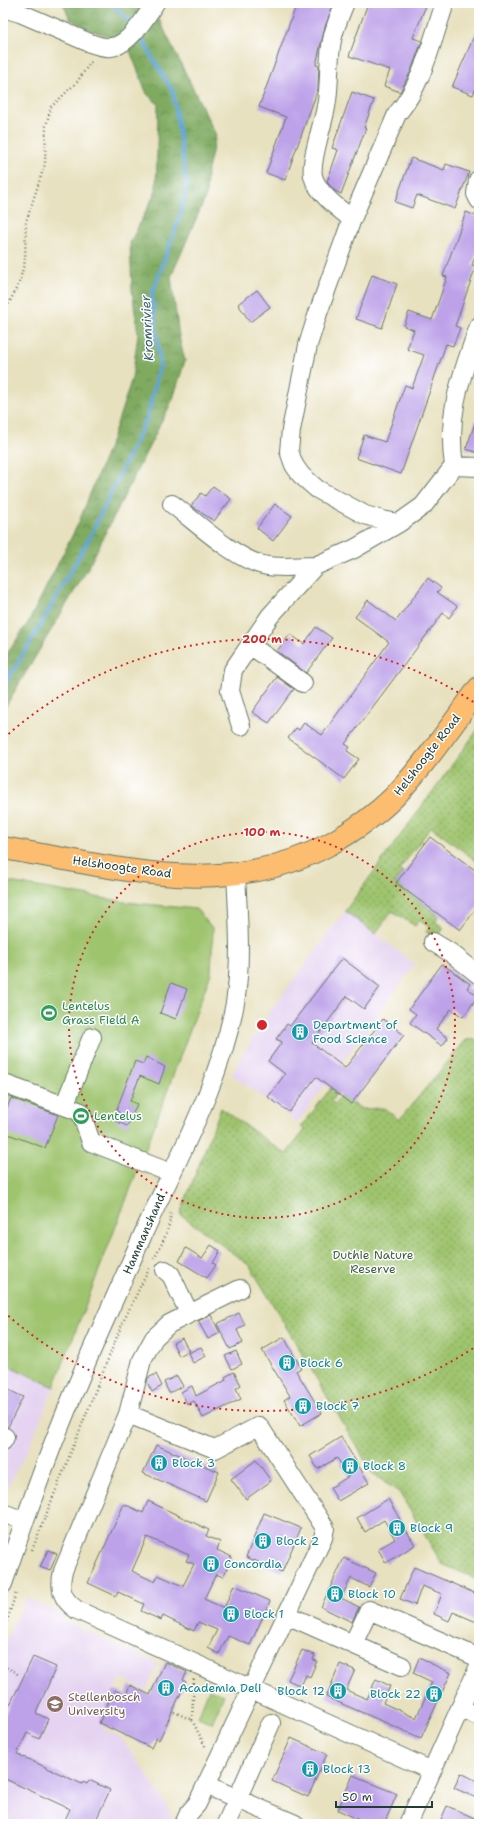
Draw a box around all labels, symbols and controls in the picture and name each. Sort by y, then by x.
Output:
water label: Kromrivier [137,294,157,361]
text: 200 m [242,631,282,647]
street label: Helshoogte Road [390,710,464,799]
text: 100 m [244,824,281,840]
street label: Helshoogte Road [72,852,173,882]
place label: Lentelus Grass Field A [62,998,140,1028]
sports icon: Lentelus Grass Field A [39,1003,59,1023]
place label: Department of Food Science [313,1017,398,1047]
centre of rings [255,1018,269,1032]
building icon: Department of Food Science [290,1022,310,1042]
sports icon: Lentelus [71,1106,91,1126]
place label: Lentelus [94,1108,142,1124]
street label: Hammanshand [119,1191,169,1277]
park label: Duthie Nature Reserve [332,1247,414,1277]
building icon: Block 6 [277,1353,297,1373]
place label: Block 6 [300,1355,343,1371]
building icon: Block 7 [293,1396,313,1416]
place label: Block 7 [316,1398,359,1414]
building icon: Block 3 [149,1453,169,1473]
place label: Block 3 [172,1455,215,1471]
building icon: Block 8 [340,1456,360,1476]
place label: Block 8 [363,1458,406,1474]
building icon: Block 9 [387,1518,407,1538]
place label: Block 9 [410,1520,453,1536]
building icon: Block 2 [253,1531,273,1551]
place label: Block 2 [276,1533,319,1549]
building icon: Concordia [201,1554,221,1574]
place label: Concordia [224,1556,282,1572]
building icon: Block 10 [325,1584,345,1604]
place label: Block 10 [348,1586,396,1602]
building icon: Block 1 [221,1604,241,1624]
place label: Block 1 [244,1606,284,1622]
building icon: Academia Deli [156,1678,176,1698]
place label: Academia Deli [179,1680,262,1696]
building icon: Block 12 [328,1681,348,1701]
place label: Block 12 [277,1683,325,1699]
building icon: Block 22 [424,1684,444,1704]
place label: Block 22 [370,1686,421,1702]
place label: Stellenbosch University [68,1689,141,1719]
school or university icon: Stellenbosch University [45,1694,65,1714]
building icon: Block 13 [300,1759,320,1779]
place label: Block 13 [323,1761,371,1777]
scale bar [336,1783,432,1809]
text: 50 m [342,1789,372,1805]

